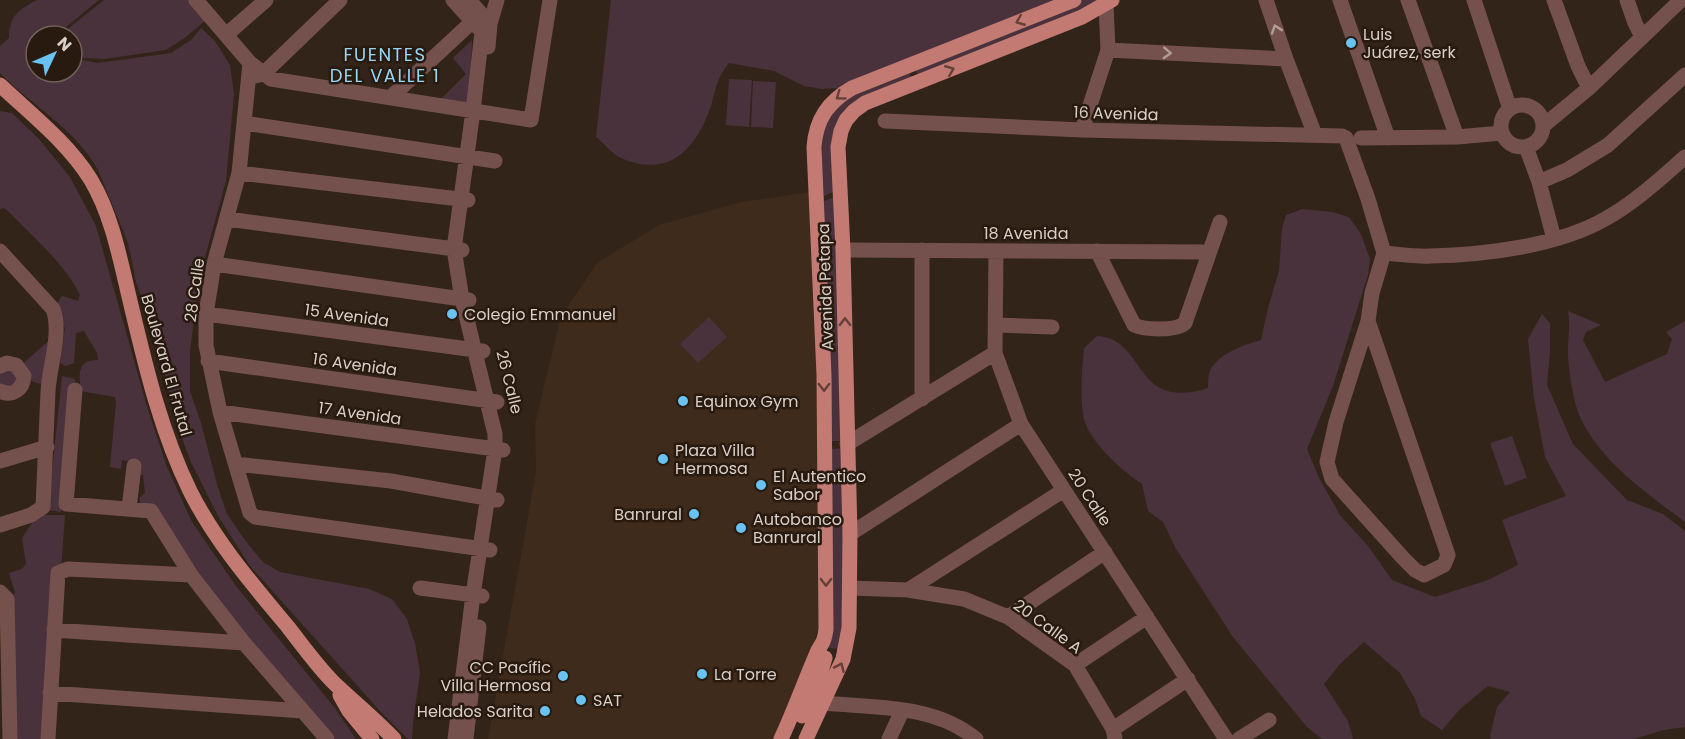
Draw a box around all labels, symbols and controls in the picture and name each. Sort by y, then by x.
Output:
one-way arrow [1015,14,1025,27]
place label: Luis Juárez, serk [1363,23,1456,64]
north arrow [24,24,84,84]
one-way arrow [1270,24,1283,35]
text: N [52,32,77,56]
marker: Luis Juárez, serk [1344,36,1358,50]
district label: FUENTES DEL VALLE 1 [330,42,440,88]
one-way arrow [1162,46,1171,59]
one-way arrow [944,65,955,77]
one-way arrow [835,89,846,100]
street label: 16 Avenida [1073,101,1159,126]
street label: 18 Avenida [984,222,1068,245]
street label: Avenida Petapa [812,223,839,351]
street label: 28 Calle [179,256,210,324]
street label: Boulevard El Frutal [135,292,198,439]
street label: 15 Avenida [303,298,391,333]
place label: Colegio Emmanuel [464,303,616,326]
marker: Colegio Emmanuel [445,307,459,321]
one-way arrow [839,318,851,327]
street label: 16 Avenida [311,347,399,382]
street label: 26 Calle [491,348,529,416]
one-way arrow [818,382,830,391]
place label: Equinox Gym [695,390,799,413]
marker: Equinox Gym [676,394,690,408]
street label: 17 Avenida [317,396,403,431]
place label: Plaza Villa Hermosa [675,439,755,480]
marker: Plaza Villa Hermosa [656,452,670,466]
street label: 20 Calle [1062,464,1117,531]
place label: El Autentico Sabor [773,465,866,506]
marker: El Autentico Sabor [754,478,768,492]
place label: Banrural [614,503,682,526]
marker: Banrural [687,507,701,521]
place label: Autobanco Banrural [753,508,842,549]
marker: Autobanco Banrural [734,521,748,535]
one-way arrow [820,577,832,586]
street label: 20 Calle A [1009,594,1087,659]
place label: CC Pacífic Villa Hermosa [440,656,551,697]
one-way arrow [832,662,844,673]
place label: La Torre [714,663,777,686]
marker: La Torre [695,667,709,681]
marker: CC Pacífic Villa Hermosa [556,669,570,683]
place label: SAT [593,689,622,712]
marker: SAT [574,693,588,707]
place label: Helados Sarita [417,700,533,723]
marker: Helados Sarita [538,704,552,718]

